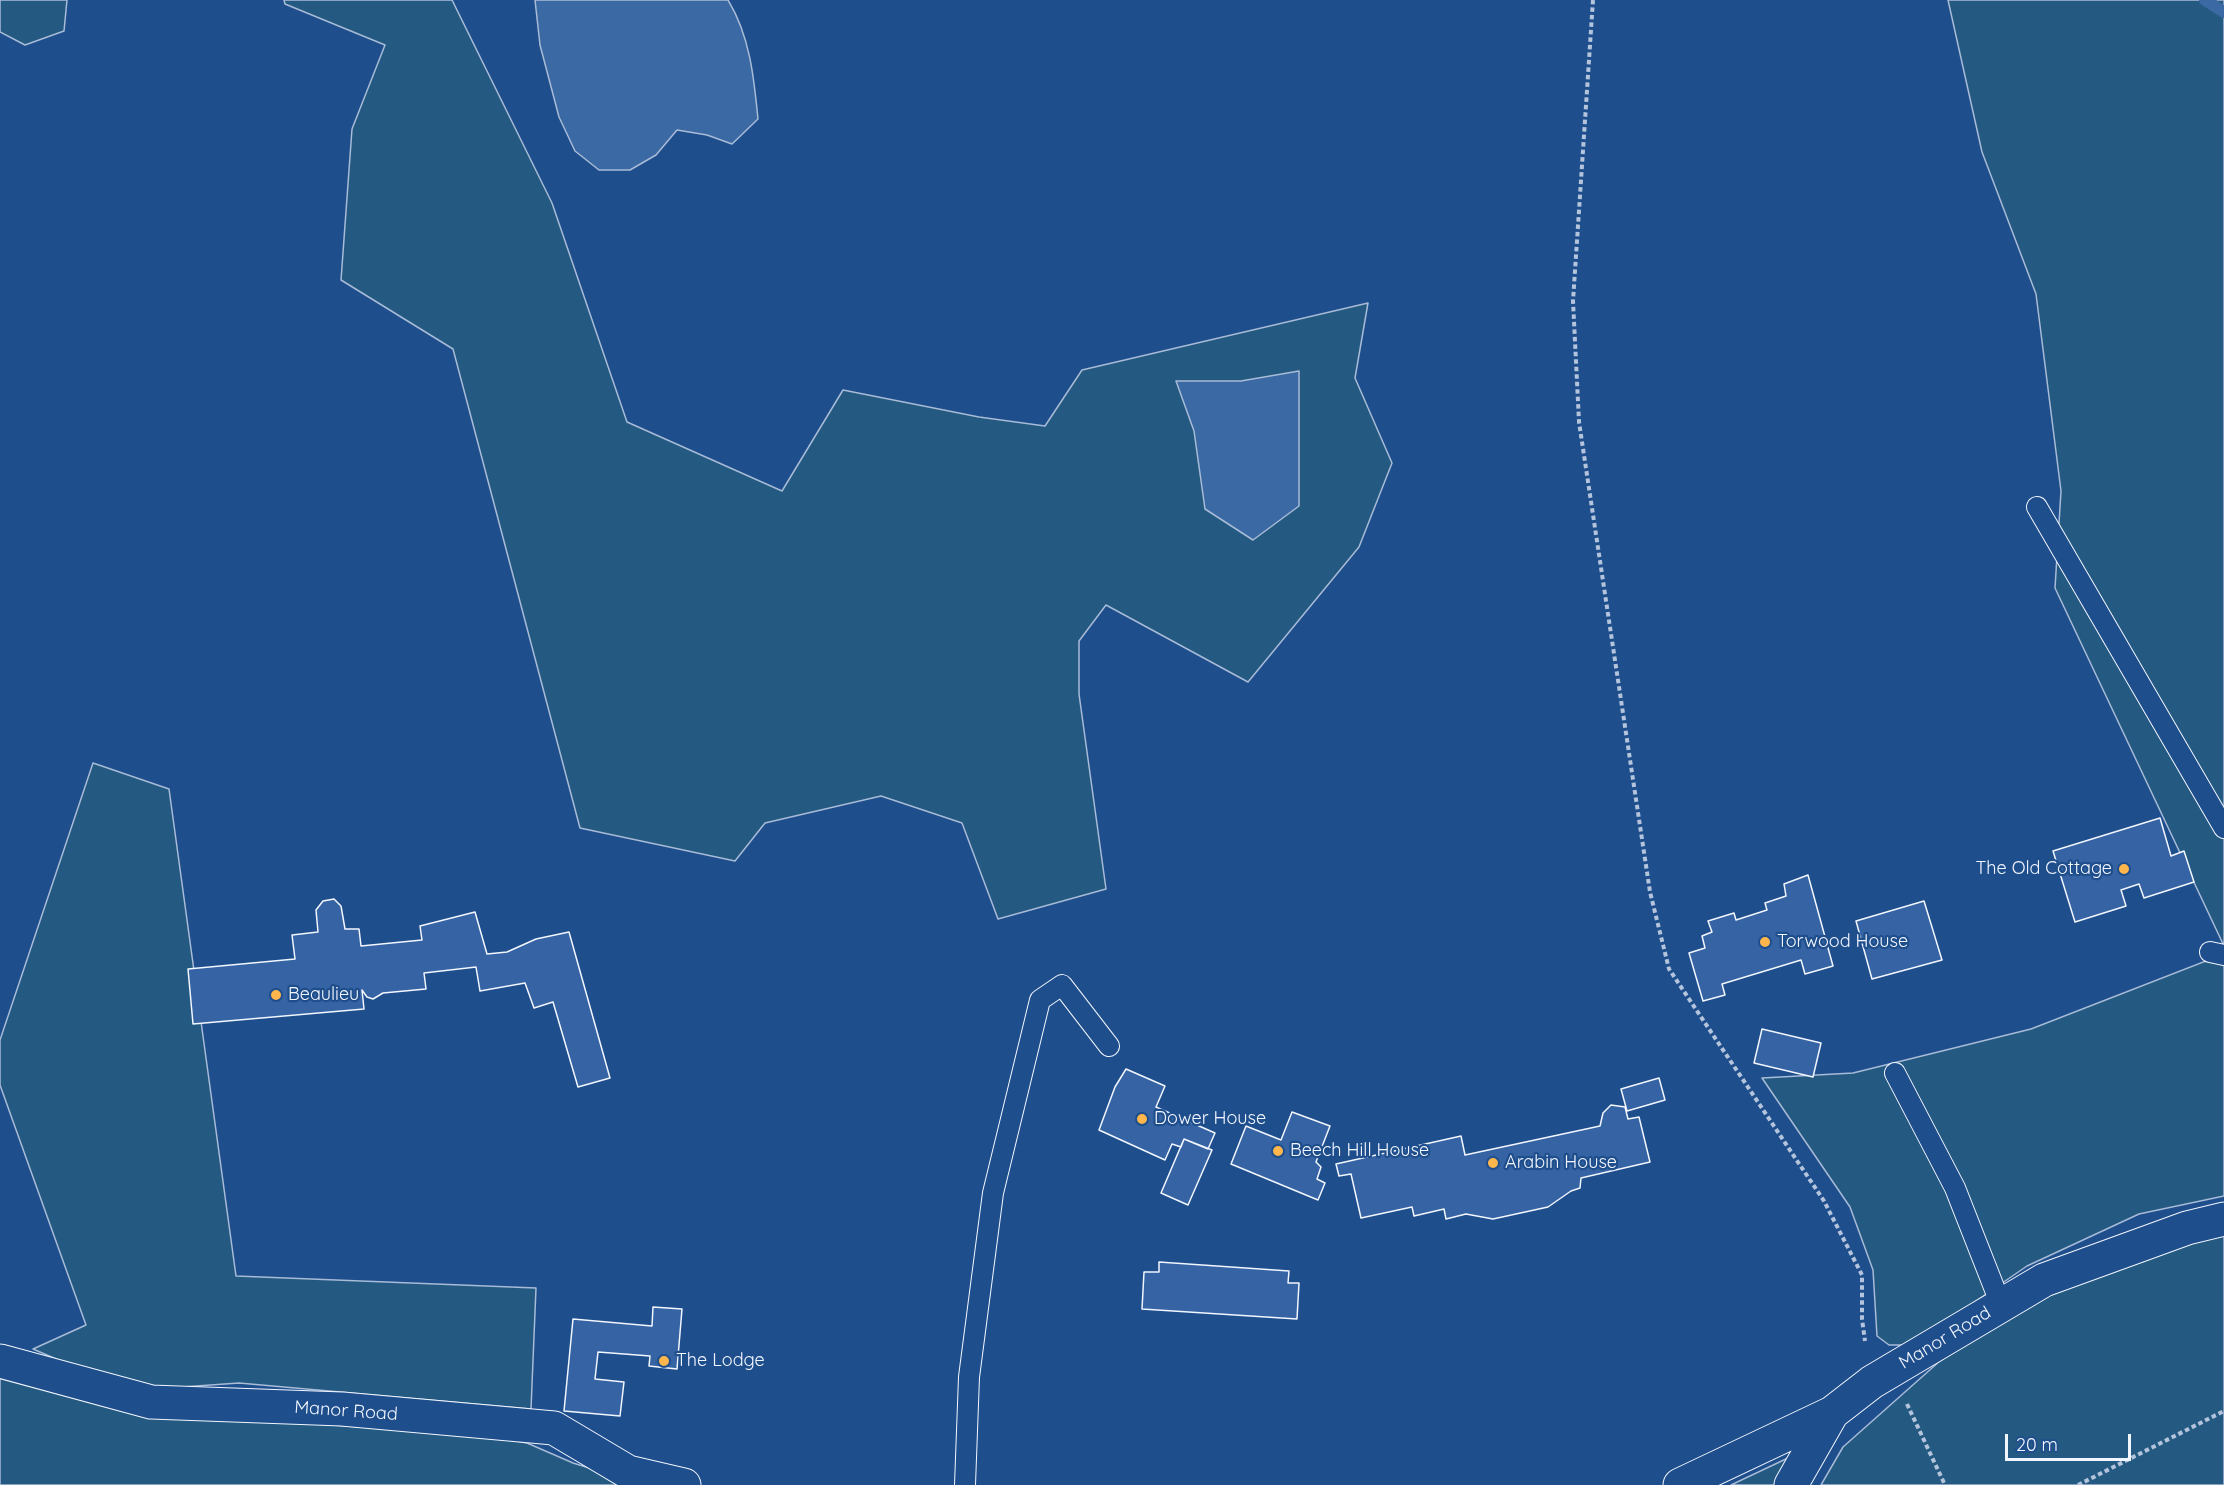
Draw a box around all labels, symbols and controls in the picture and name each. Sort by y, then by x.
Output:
place label: The Old Cottage [1975,858,2112,880]
marker: The Old Cottage [2117,862,2131,876]
place label: Torwood House [1777,931,1908,953]
marker: Torwood House [1758,935,1772,949]
place label: Beaulieu [288,984,359,1006]
marker: Beaulieu [269,988,283,1002]
place label: Dower House [1154,1108,1266,1130]
marker: Dower House [1135,1112,1149,1126]
place label: Beech Hill House [1290,1140,1429,1162]
marker: Beech Hill House [1271,1144,1285,1158]
place label: Arabin House [1505,1152,1617,1174]
marker: Arabin House [1486,1156,1500,1170]
street label: Manor Road [1895,1302,1995,1374]
place label: The Lodge [676,1350,765,1372]
marker: The Lodge [657,1354,671,1368]
street label: Manor Road [294,1397,398,1425]
scale bar [2008,1422,2134,1460]
text: 20 m [2016,1433,2058,1456]

